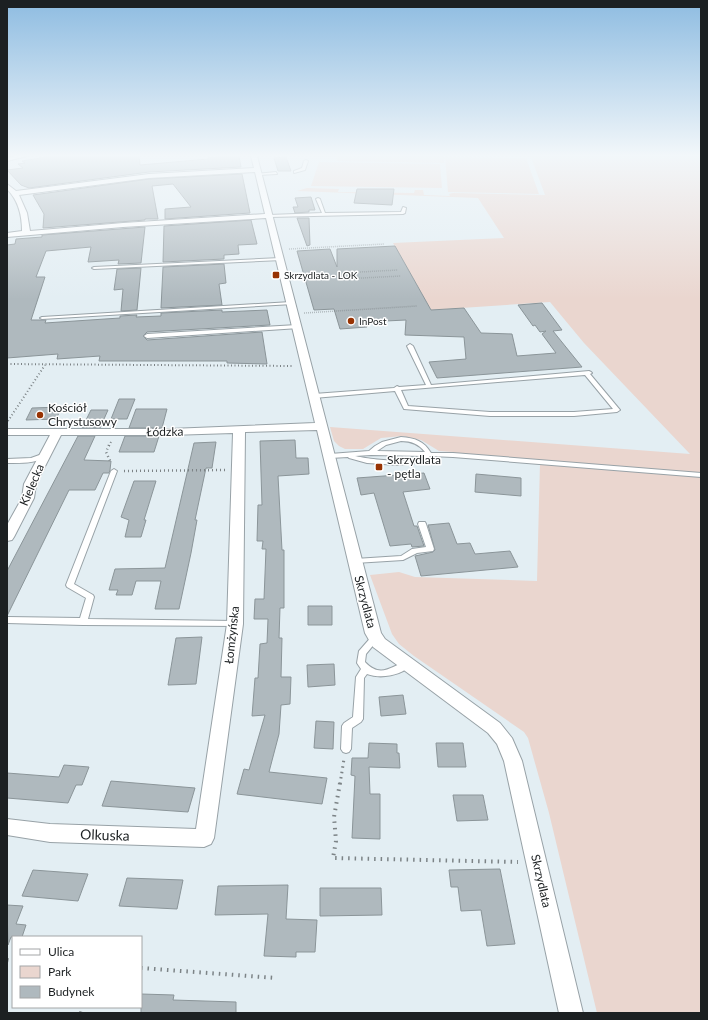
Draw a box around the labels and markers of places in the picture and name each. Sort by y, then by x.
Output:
place label: Skrzydlata - LOK [284,269,358,281]
marker: Skrzydlata - LOK [271,270,281,280]
place label: InPost [359,315,387,327]
marker: InPost [346,316,356,326]
place label: Kościół Chrystusowy [48,400,118,429]
marker: Kościół Chrystusowy [35,410,45,420]
place label: Skrzydlata - pętla [387,452,441,481]
marker: Skrzydlata - pętla [374,462,384,472]

